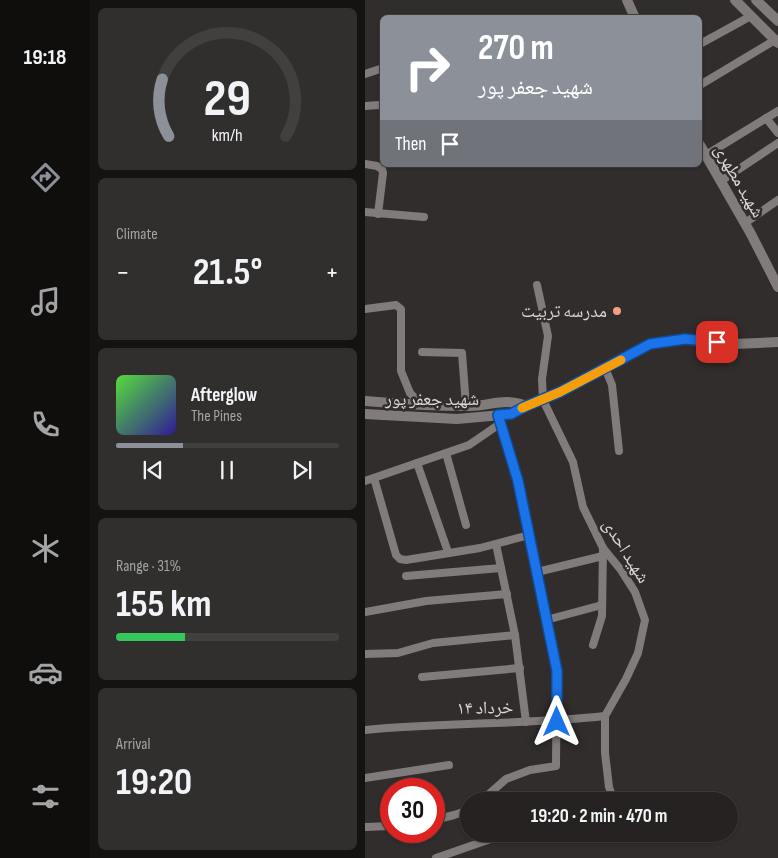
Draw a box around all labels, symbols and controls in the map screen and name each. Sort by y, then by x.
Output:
text: 270 m [478,27,554,70]
icon: right [395,35,460,100]
text: 19:18 [24,44,66,71]
text: 29 [204,68,251,131]
text: شهید جعفر پور [478,74,593,101]
text: km/h [212,125,243,146]
icon: arrive [436,130,464,158]
text: Then [395,133,426,156]
street label: شهید مطهری [710,141,768,221]
icon: directions [28,160,63,195]
text: Climate [116,225,158,244]
text: 21.5° [193,250,262,295]
text: − [116,256,130,289]
text: + [325,256,339,289]
icon: music [28,284,63,319]
place label: مدرسه تربیت [521,301,607,322]
marker: مدرسه تربیت [611,305,623,317]
pin [696,321,738,363]
icon: arrive [703,328,731,356]
text: Afterglow [191,384,257,407]
street label: شهید جعفر پور [384,389,479,410]
icon: phone [28,407,63,442]
text: The Pines [191,407,242,426]
icon: previous [139,456,167,484]
icon: pause [213,456,241,484]
icon: next [288,456,316,484]
street label: شهید احدی [598,515,654,587]
icon: climate [28,531,63,566]
text: Range · 31% [116,557,181,576]
text: 155 km [116,582,212,627]
icon: car [28,655,63,690]
position arrow [530,695,582,747]
street label: ۱۴ خرداد [456,697,514,719]
text: Arrival [116,735,150,754]
text: 19:20 [116,760,192,805]
speed limit sign: 30 [380,778,445,843]
icon: filters [28,779,63,814]
text: 19:20 · 2 min · 470 m [531,805,667,828]

